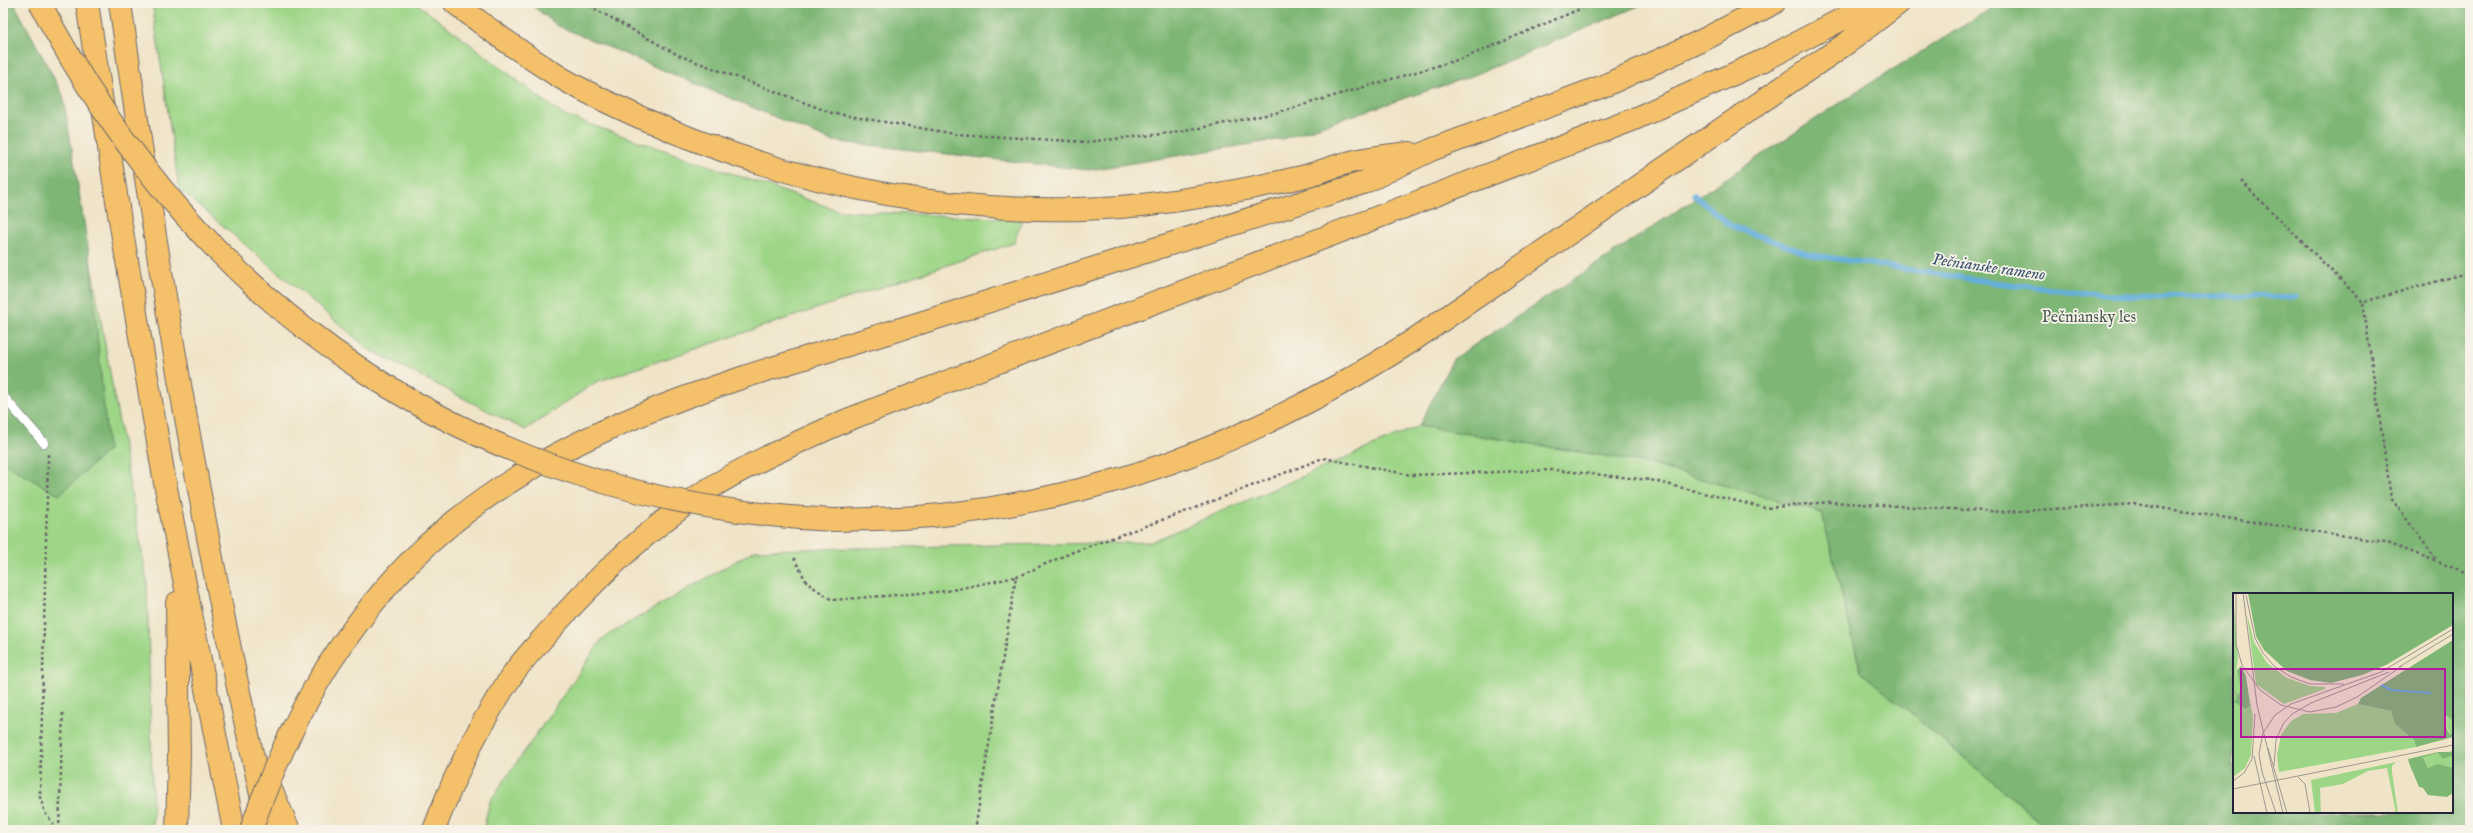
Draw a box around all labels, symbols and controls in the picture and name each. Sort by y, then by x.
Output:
water label: Pečnianske rameno [1931,249,2047,286]
park label: Pečniansky les [2042,308,2137,328]
inset map [2233,593,2453,813]

